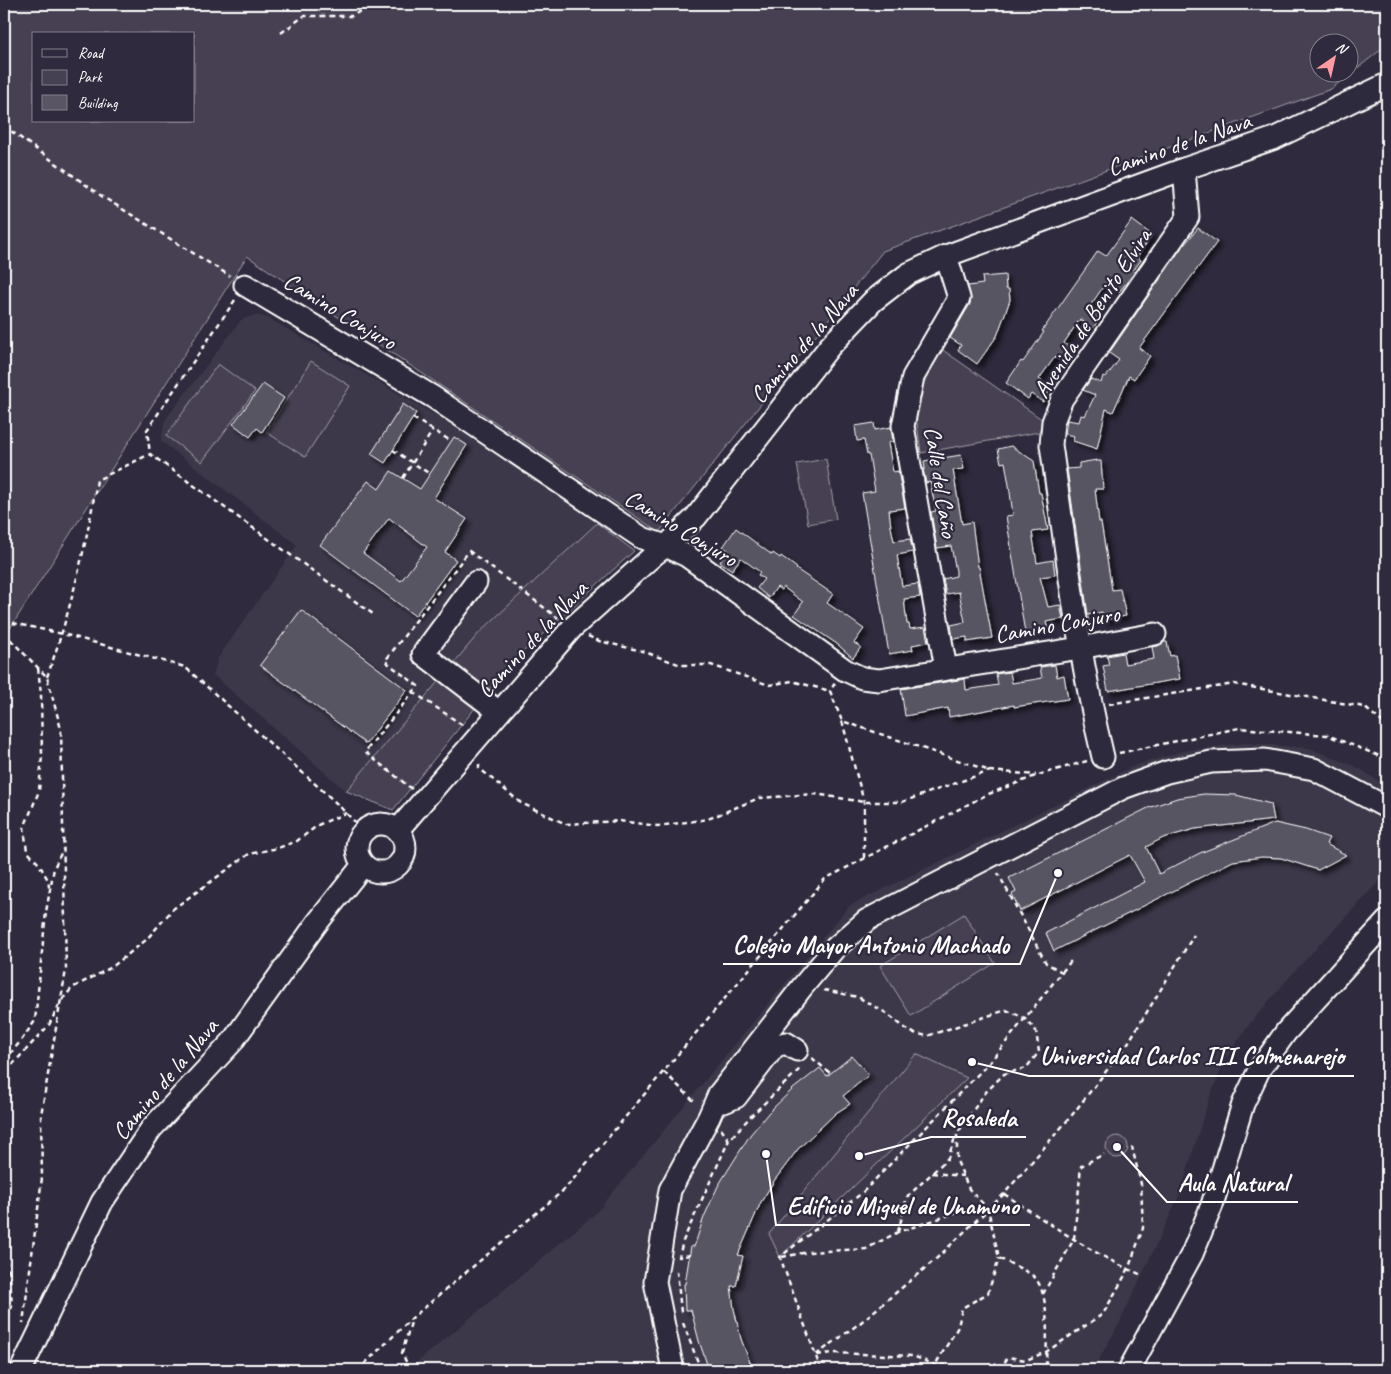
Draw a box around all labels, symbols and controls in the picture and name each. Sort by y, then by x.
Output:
legend [32,32,195,122]
north arrow [1308,32,1358,82]
text: N [1333,38,1351,58]
text: Road [78,44,105,63]
text: Park [78,68,103,87]
text: Building [78,94,118,113]
street label: Camino de la Nava [1103,105,1256,183]
street label: Avenida de Benito Elvira [1026,221,1159,404]
street label: Camino Conjuro [278,266,403,357]
street label: Camino de la Nava [743,275,866,409]
street label: Calle del Caño [917,424,965,541]
street label: Camino Conjuro [619,483,744,574]
street label: Camino de la Nava [470,573,595,704]
street label: Camino Conjuro [992,598,1123,650]
callout: Colegio Mayor Antonio Machado [723,924,1020,964]
text: Colegio Mayor Antonio Machado [733,929,1011,961]
street label: Camino de la Nava [105,1011,226,1146]
callout: Universidad Carlos III Colmenarejo [1029,1036,1354,1076]
text: Universidad Carlos III Colmenarejo [1040,1040,1347,1072]
callout: Rosaleda [931,1097,1026,1137]
text: Rosaleda [941,1102,1019,1134]
callout: Aula Natural [1167,1162,1298,1202]
text: Aula Natural [1178,1167,1293,1199]
callout: Edificio Miguel de Unamuno [776,1185,1030,1225]
text: Edificio Miguel de Unamuno [787,1190,1021,1222]

